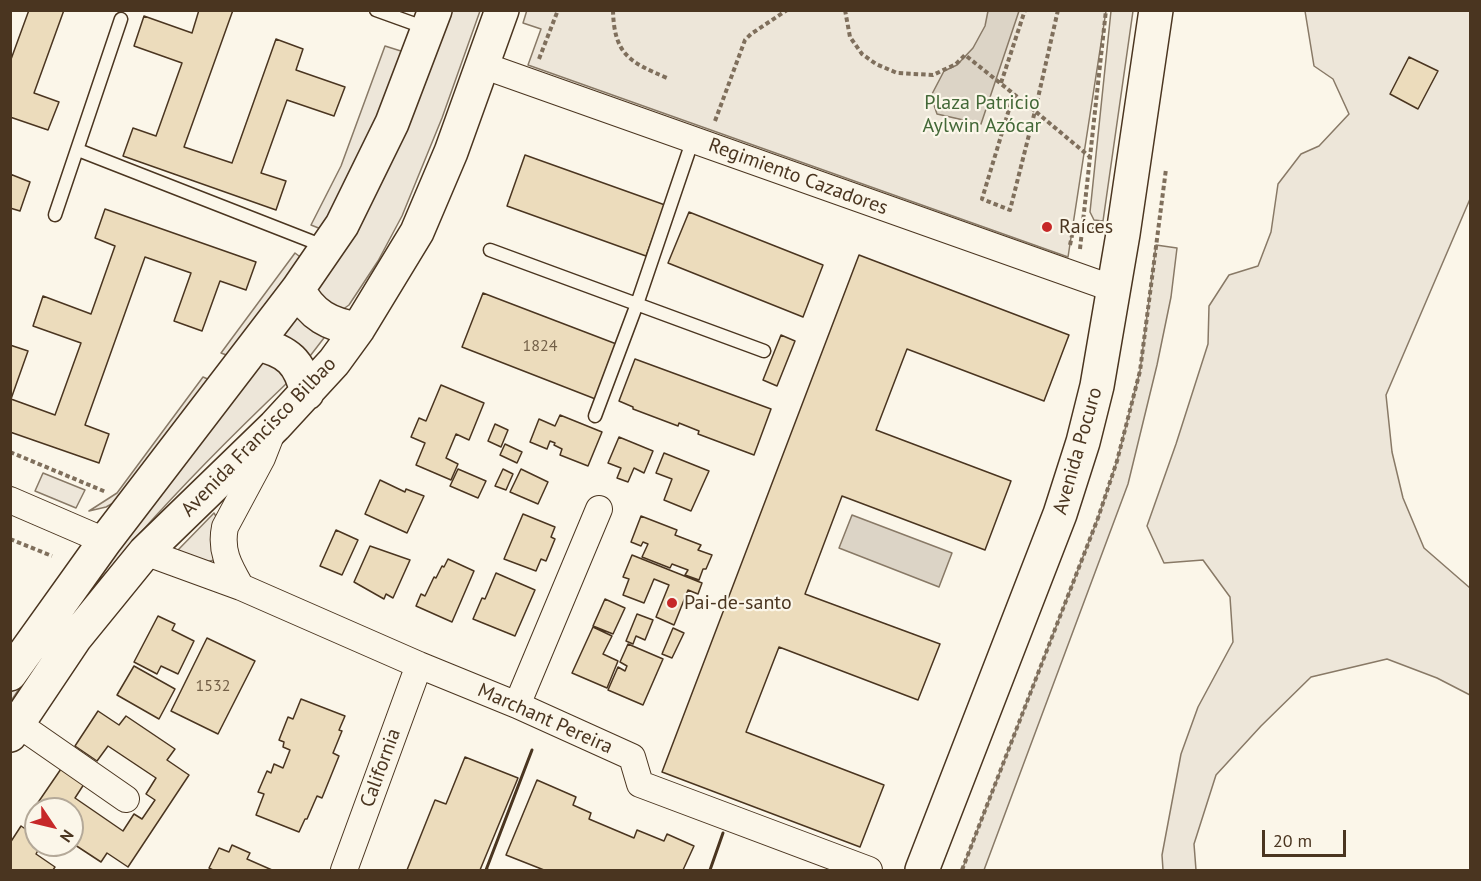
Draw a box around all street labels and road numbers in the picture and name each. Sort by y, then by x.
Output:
street label: Regimiento Cazadores [705,133,891,221]
street label: Avenida Francisco Bilbao [177,352,341,522]
street label: Avenida Pocuro [1048,385,1108,517]
street label: Marchant Pereira [474,679,616,759]
street label: California [356,725,406,811]

